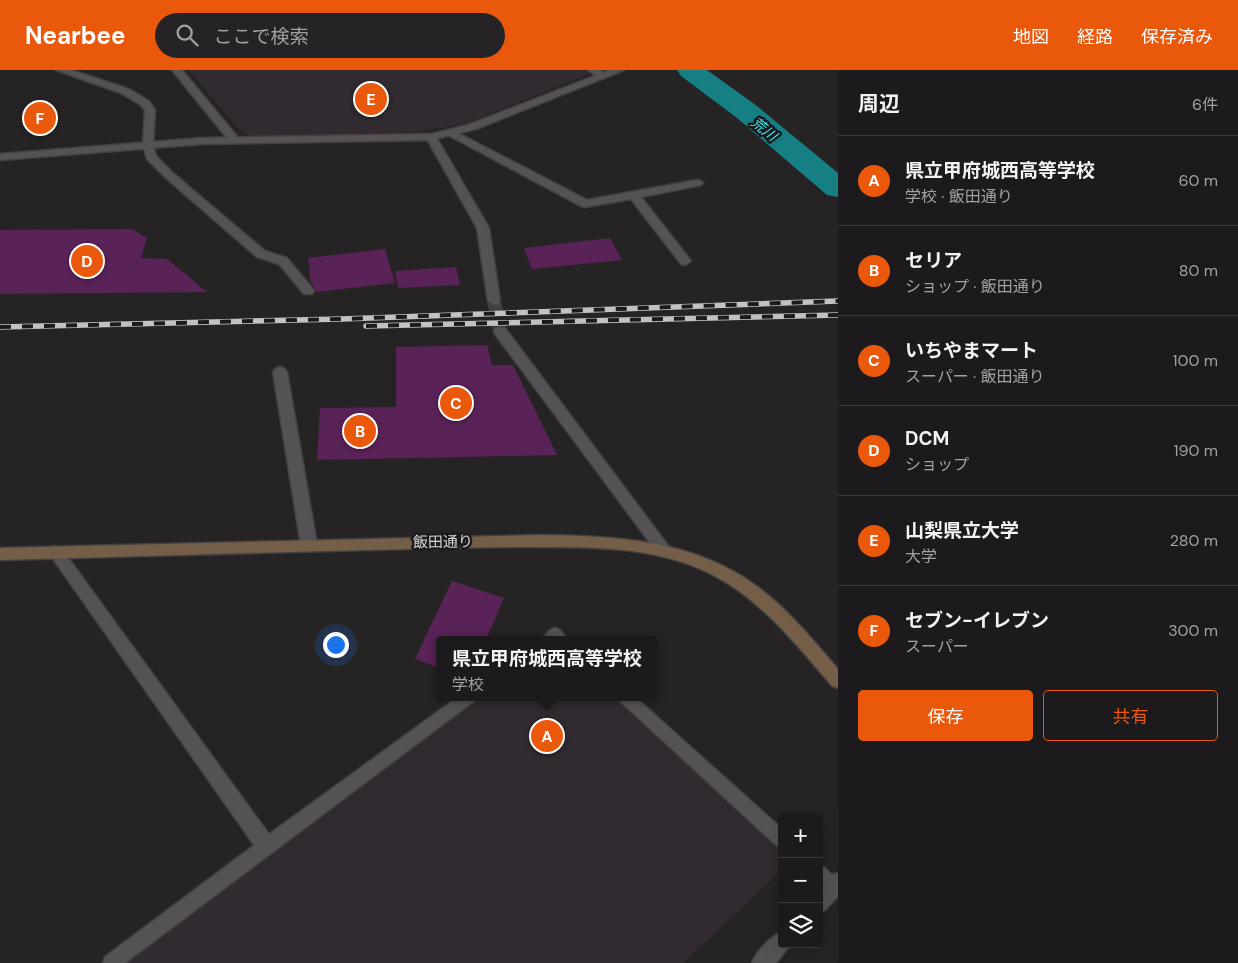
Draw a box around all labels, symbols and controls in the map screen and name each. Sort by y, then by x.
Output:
search box [155,13,505,58]
text: Nearbee [25,20,125,51]
icon: search [173,21,201,49]
text: ここで検索 [213,24,308,49]
text: 地図 [1013,25,1049,49]
text: 経路 [1077,25,1113,49]
text: 保存済み [1141,25,1213,49]
pin: E [355,80,387,118]
text: 周辺 [858,90,900,118]
text: 6件 [1192,94,1218,115]
pin: F [24,99,56,137]
water label: 荒川 [747,113,782,146]
text: 県立甲府城西高等学校 [905,158,1095,183]
text: A [868,170,880,191]
text: 60 m [1178,170,1218,191]
text: 学校 · 飯田通り [905,186,1013,207]
pin: D [71,242,103,280]
text: セリア [905,248,962,273]
text: B [869,260,879,281]
text: 80 m [1179,260,1218,281]
text: ショップ · 飯田通り [905,276,1045,297]
text: いちやまマート [905,338,1038,363]
text: C [868,350,880,371]
text: 100 m [1173,350,1218,371]
text: スーパー · 飯田通り [905,366,1045,387]
pin: C [440,384,472,422]
pin: B [344,412,376,450]
text: DCM [905,426,949,451]
text: D [868,440,880,461]
text: 190 m [1174,440,1218,461]
text: ショップ [905,454,969,475]
text: 山梨県立大学 [905,518,1019,543]
text: E [869,530,879,551]
text: 280 m [1170,530,1218,551]
street label: 飯田通り [413,531,473,553]
text: 大学 [905,546,937,567]
text: セブン-イレブン [905,608,1049,633]
text: F [870,620,878,641]
text: 300 m [1168,620,1218,641]
your location [323,632,349,658]
popup [436,636,658,701]
text: スーパー [905,636,969,657]
text: 県立甲府城西高等学校 [452,646,642,671]
text: 学校 [452,674,484,695]
button: 保存 [858,690,1033,741]
button: 共有 [1043,690,1218,741]
pin: A [531,717,563,755]
map controls [778,813,823,948]
button: + [778,813,823,858]
button: − [778,858,823,903]
button: layers [778,903,823,948]

